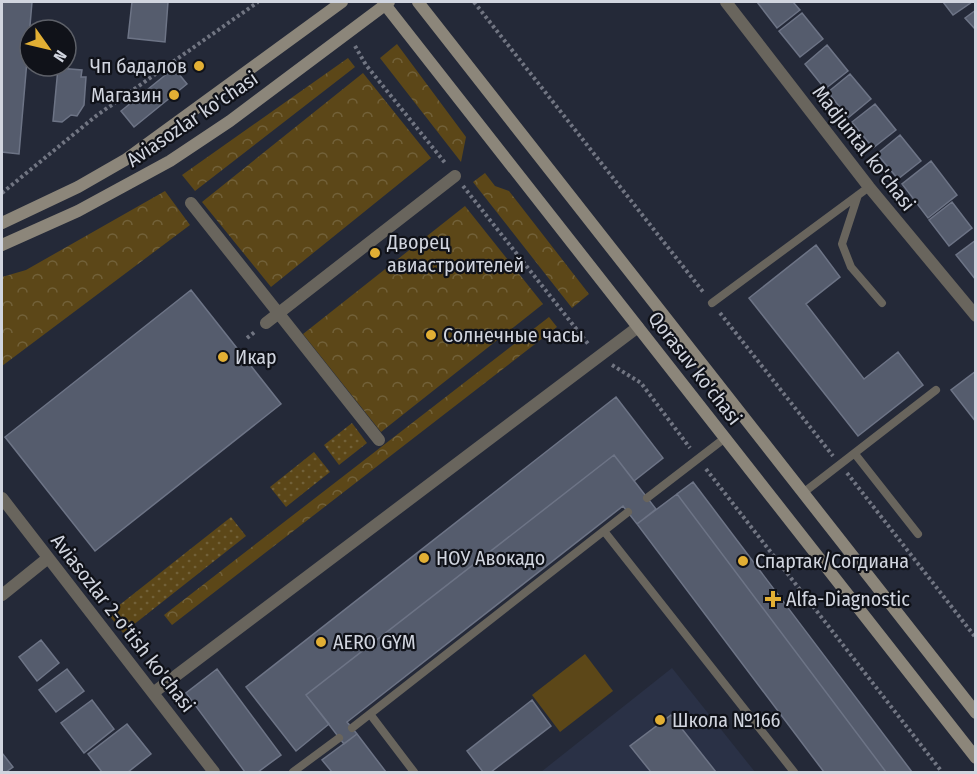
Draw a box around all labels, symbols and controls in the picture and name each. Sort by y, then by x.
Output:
north arrow [18,18,78,78]
text: N [49,47,71,65]
place label: Чп бадалов [90,54,187,78]
marker: Чп бадалов [192,59,206,73]
street label: Aviasozlar ko'chasi [122,66,262,172]
street label: Madjuntal ko'chasi [808,81,920,215]
place label: Магазин [91,83,162,107]
marker: Магазин [167,88,181,102]
place label: Дворец авиастроителей [386,230,524,277]
marker: Дворец авиастроителей [368,246,382,260]
street label: Qorasuv ko'chasi [643,306,747,430]
place label: Солнечные часы [443,323,584,347]
marker: Солнечные часы [424,328,438,342]
place label: Икар [235,345,277,369]
marker: Икар [216,350,230,364]
street label: Aviasozlar 2-o'tish ko'chasi [46,529,200,717]
place label: НОУ Авокадо [436,546,545,570]
place label: Спартак/Согдиана [755,549,909,573]
marker: НОУ Авокадо [417,551,431,565]
marker: Спартак/Согдиана [736,554,750,568]
place label: Alfa-Diagnostic [786,587,910,611]
marker: Alfa-Diagnostic [764,590,782,608]
place label: AERO GYM [333,630,416,654]
marker: AERO GYM [314,635,328,649]
place label: Школа №166 [672,708,781,732]
marker: Школа №166 [653,713,667,727]

